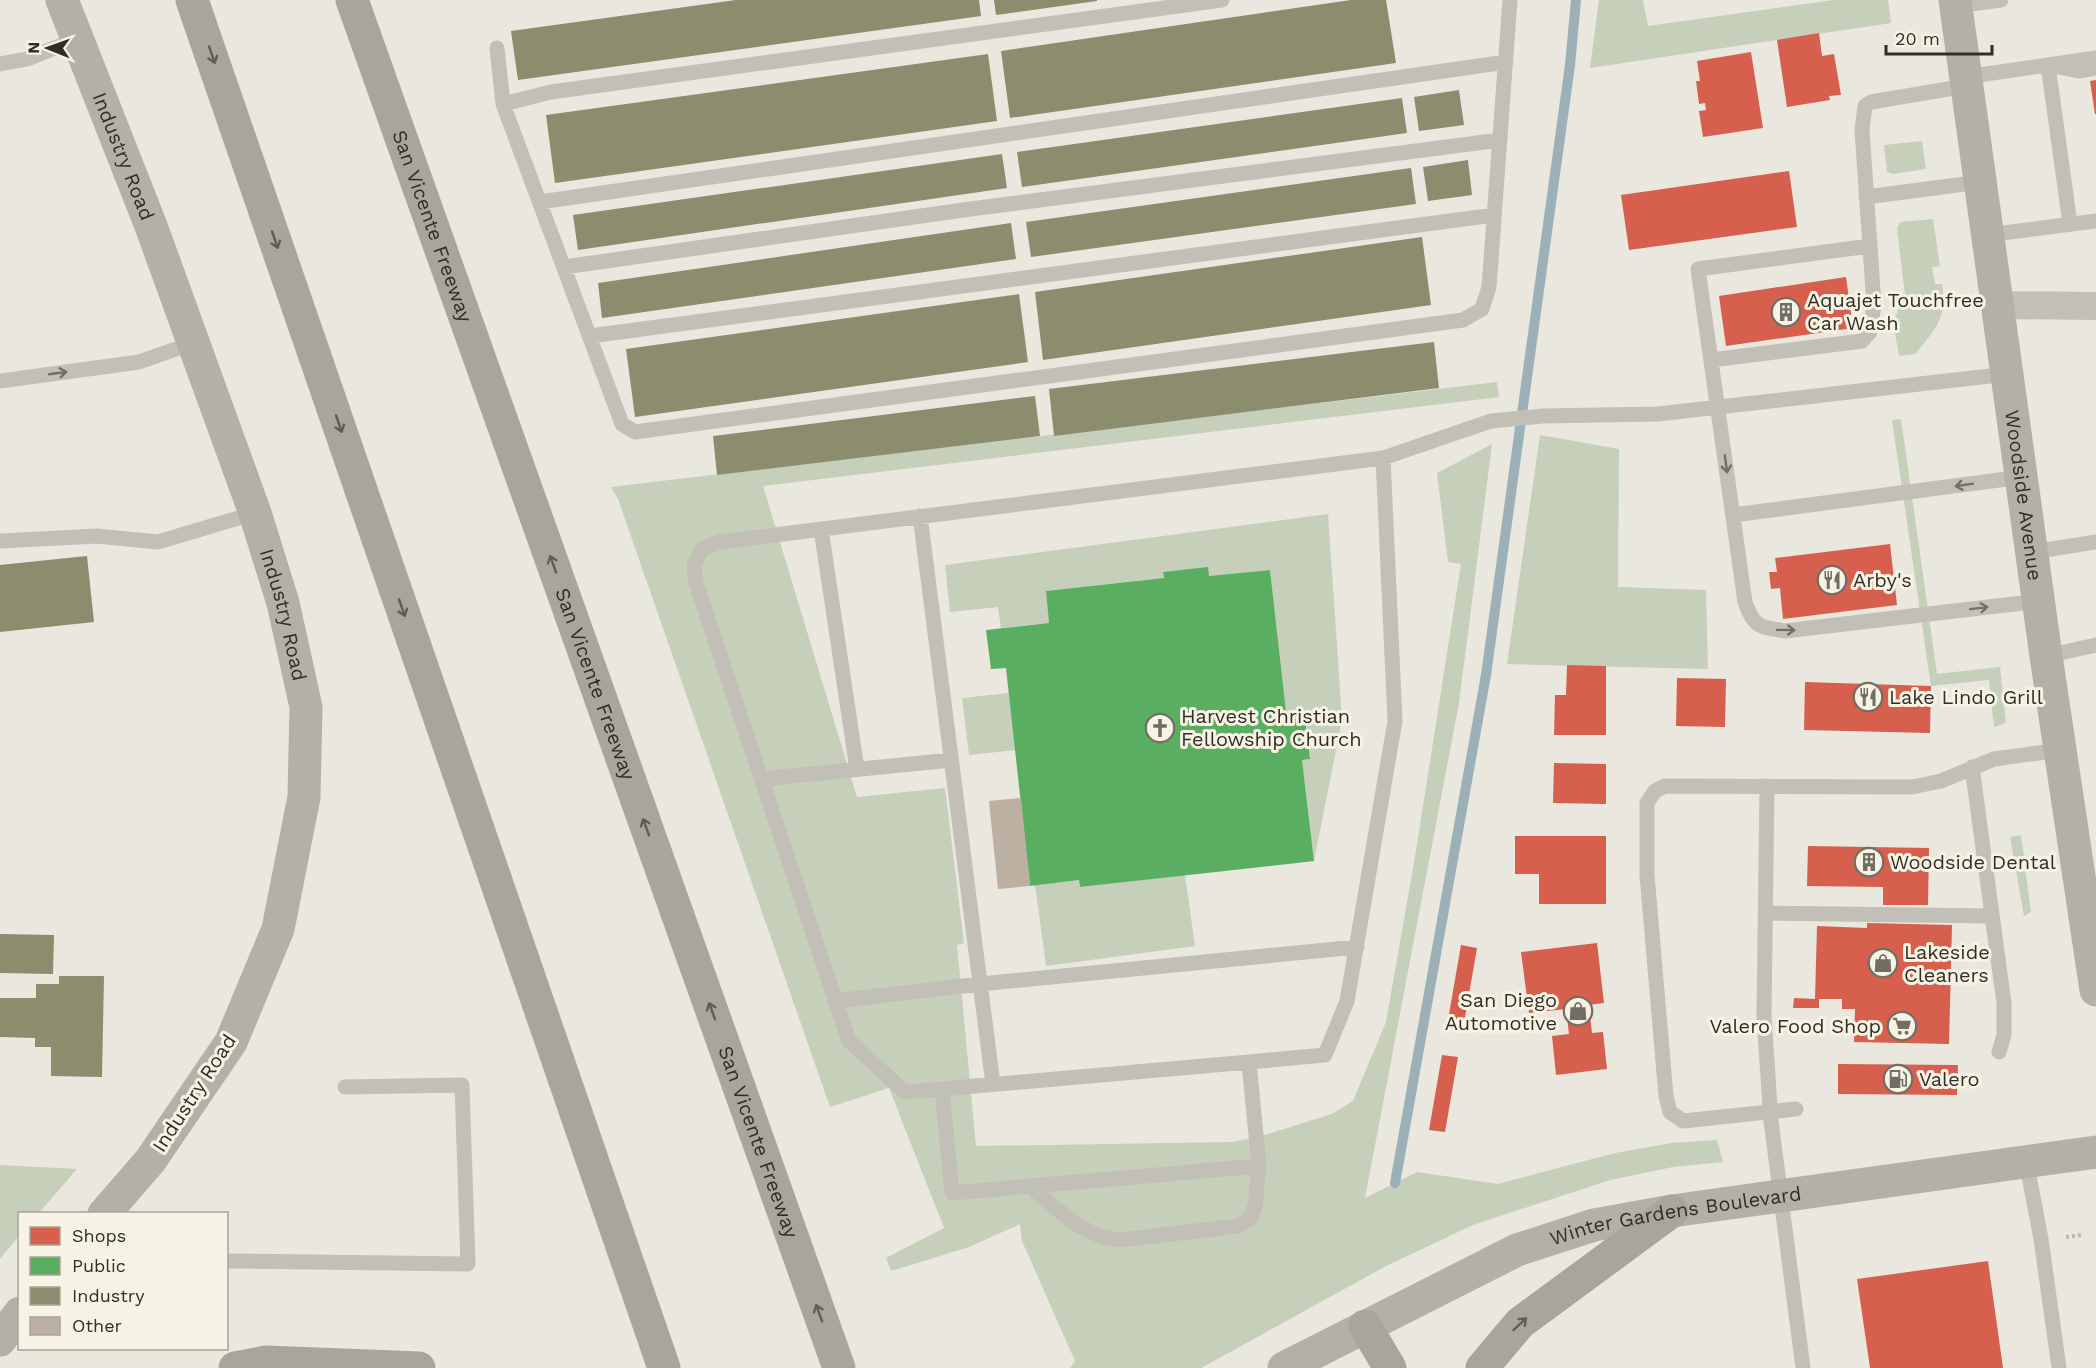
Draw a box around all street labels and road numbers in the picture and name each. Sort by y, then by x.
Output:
street label: Industry Road [88,89,160,224]
street label: San Vicente Freeway [387,127,478,326]
street label: Woodside Avenue [2000,408,2047,582]
street label: Industry Road [255,546,312,683]
street label: San Vicente Freeway [550,585,641,784]
street label: Industry Road [147,1030,241,1156]
street label: San Vicente Freeway [713,1043,804,1242]
street label: Winter Gardens Boulevard [1547,1181,1803,1251]

